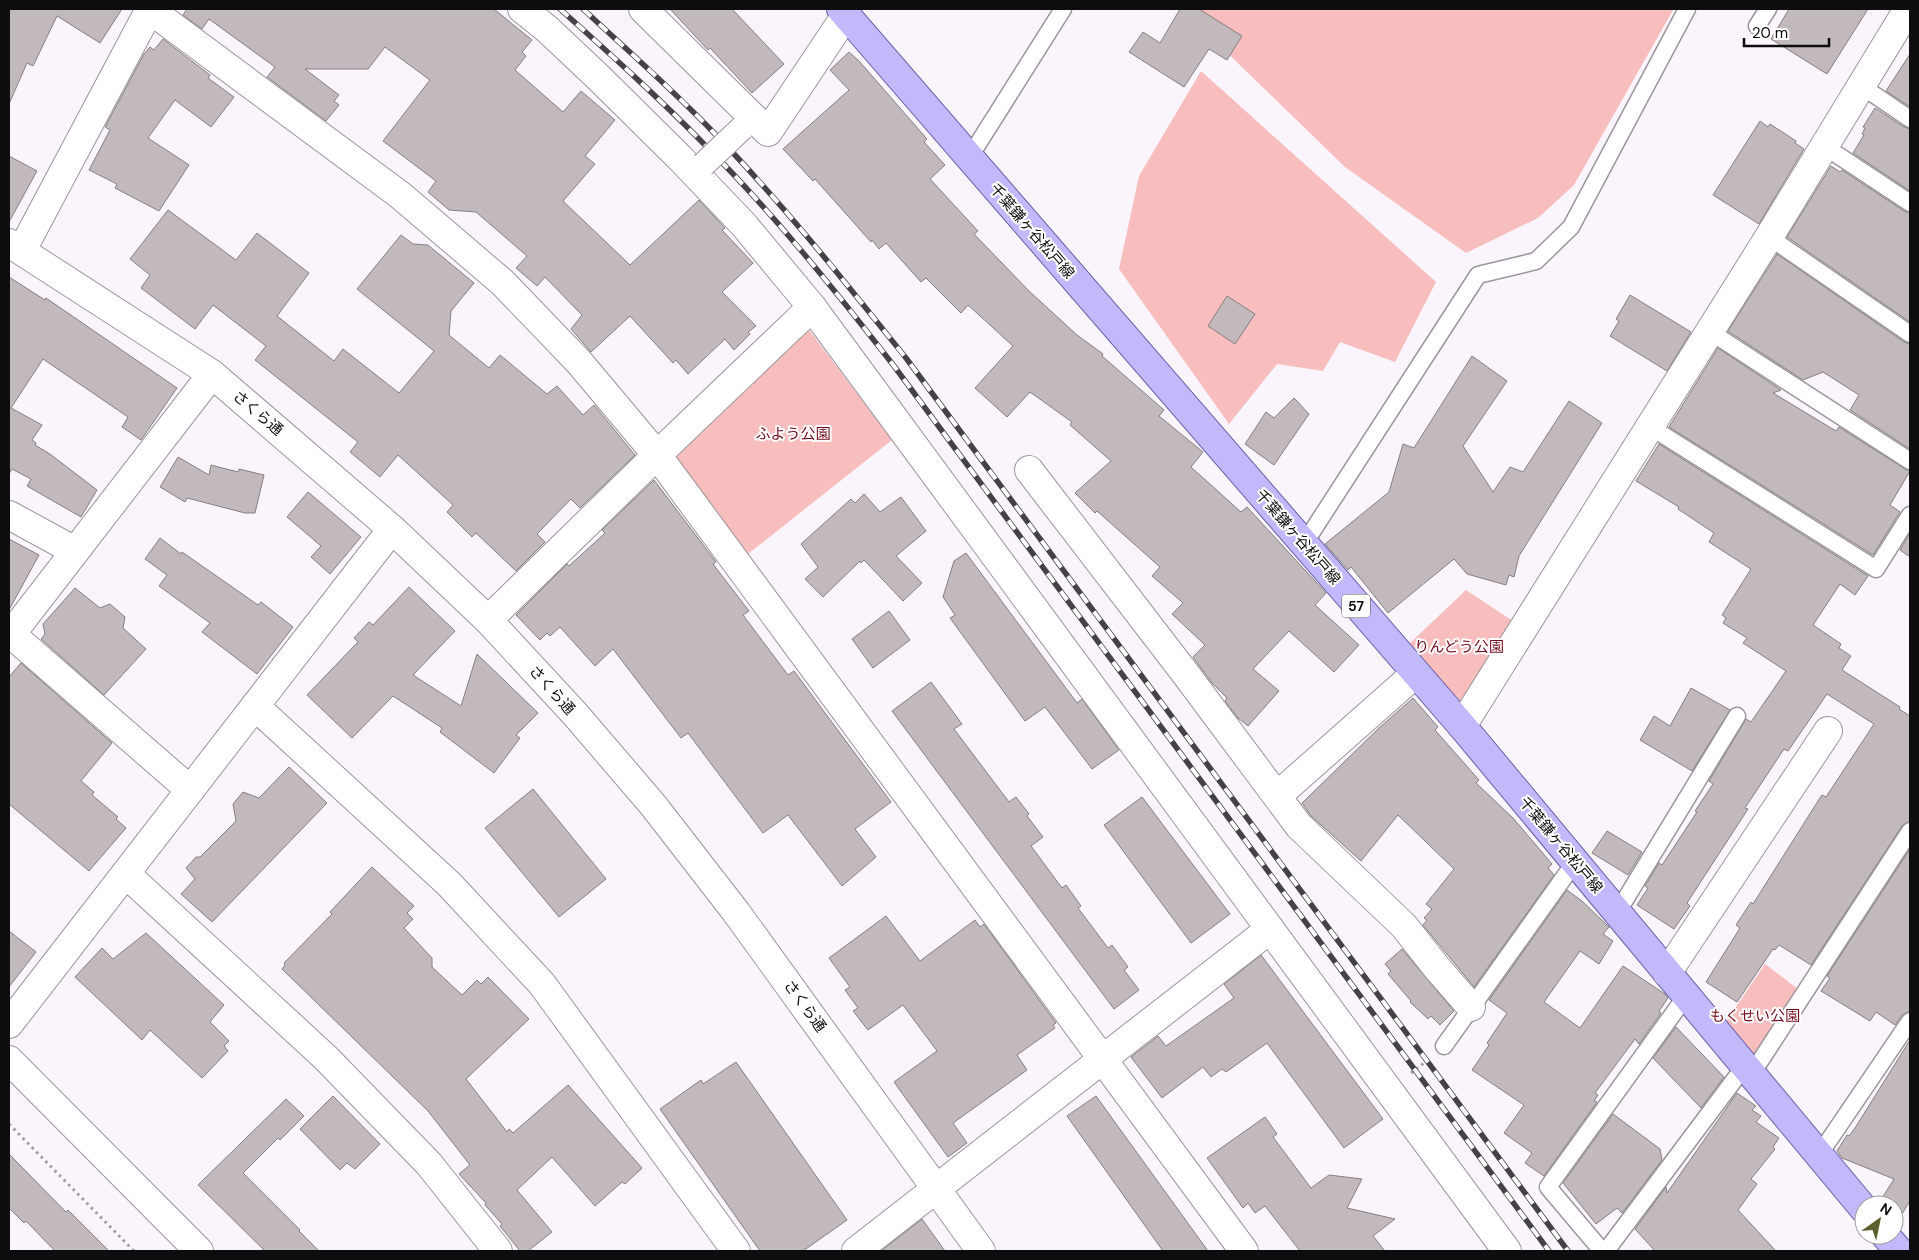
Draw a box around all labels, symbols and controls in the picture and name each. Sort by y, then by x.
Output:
scale bar [1744,15,1829,47]
text: 20 m [1752,23,1788,43]
street label: 千葉鎌ヶ谷松戸線 [985,179,1079,283]
street label: さくら通 [229,386,287,440]
park label: ふよう公園 [755,424,831,444]
street label: 千葉鎌ヶ谷松戸線 [1251,485,1345,589]
road number: 57 [1342,594,1370,618]
park label: りんどう公園 [1414,637,1504,657]
street label: さくら通 [524,661,580,719]
street label: 千葉鎌ヶ谷松戸線 [1515,793,1607,897]
street label: さくら通 [779,976,831,1036]
park label: もくせい公園 [1710,1006,1800,1026]
north arrow [1854,1195,1904,1245]
text: N [1877,1199,1895,1219]

